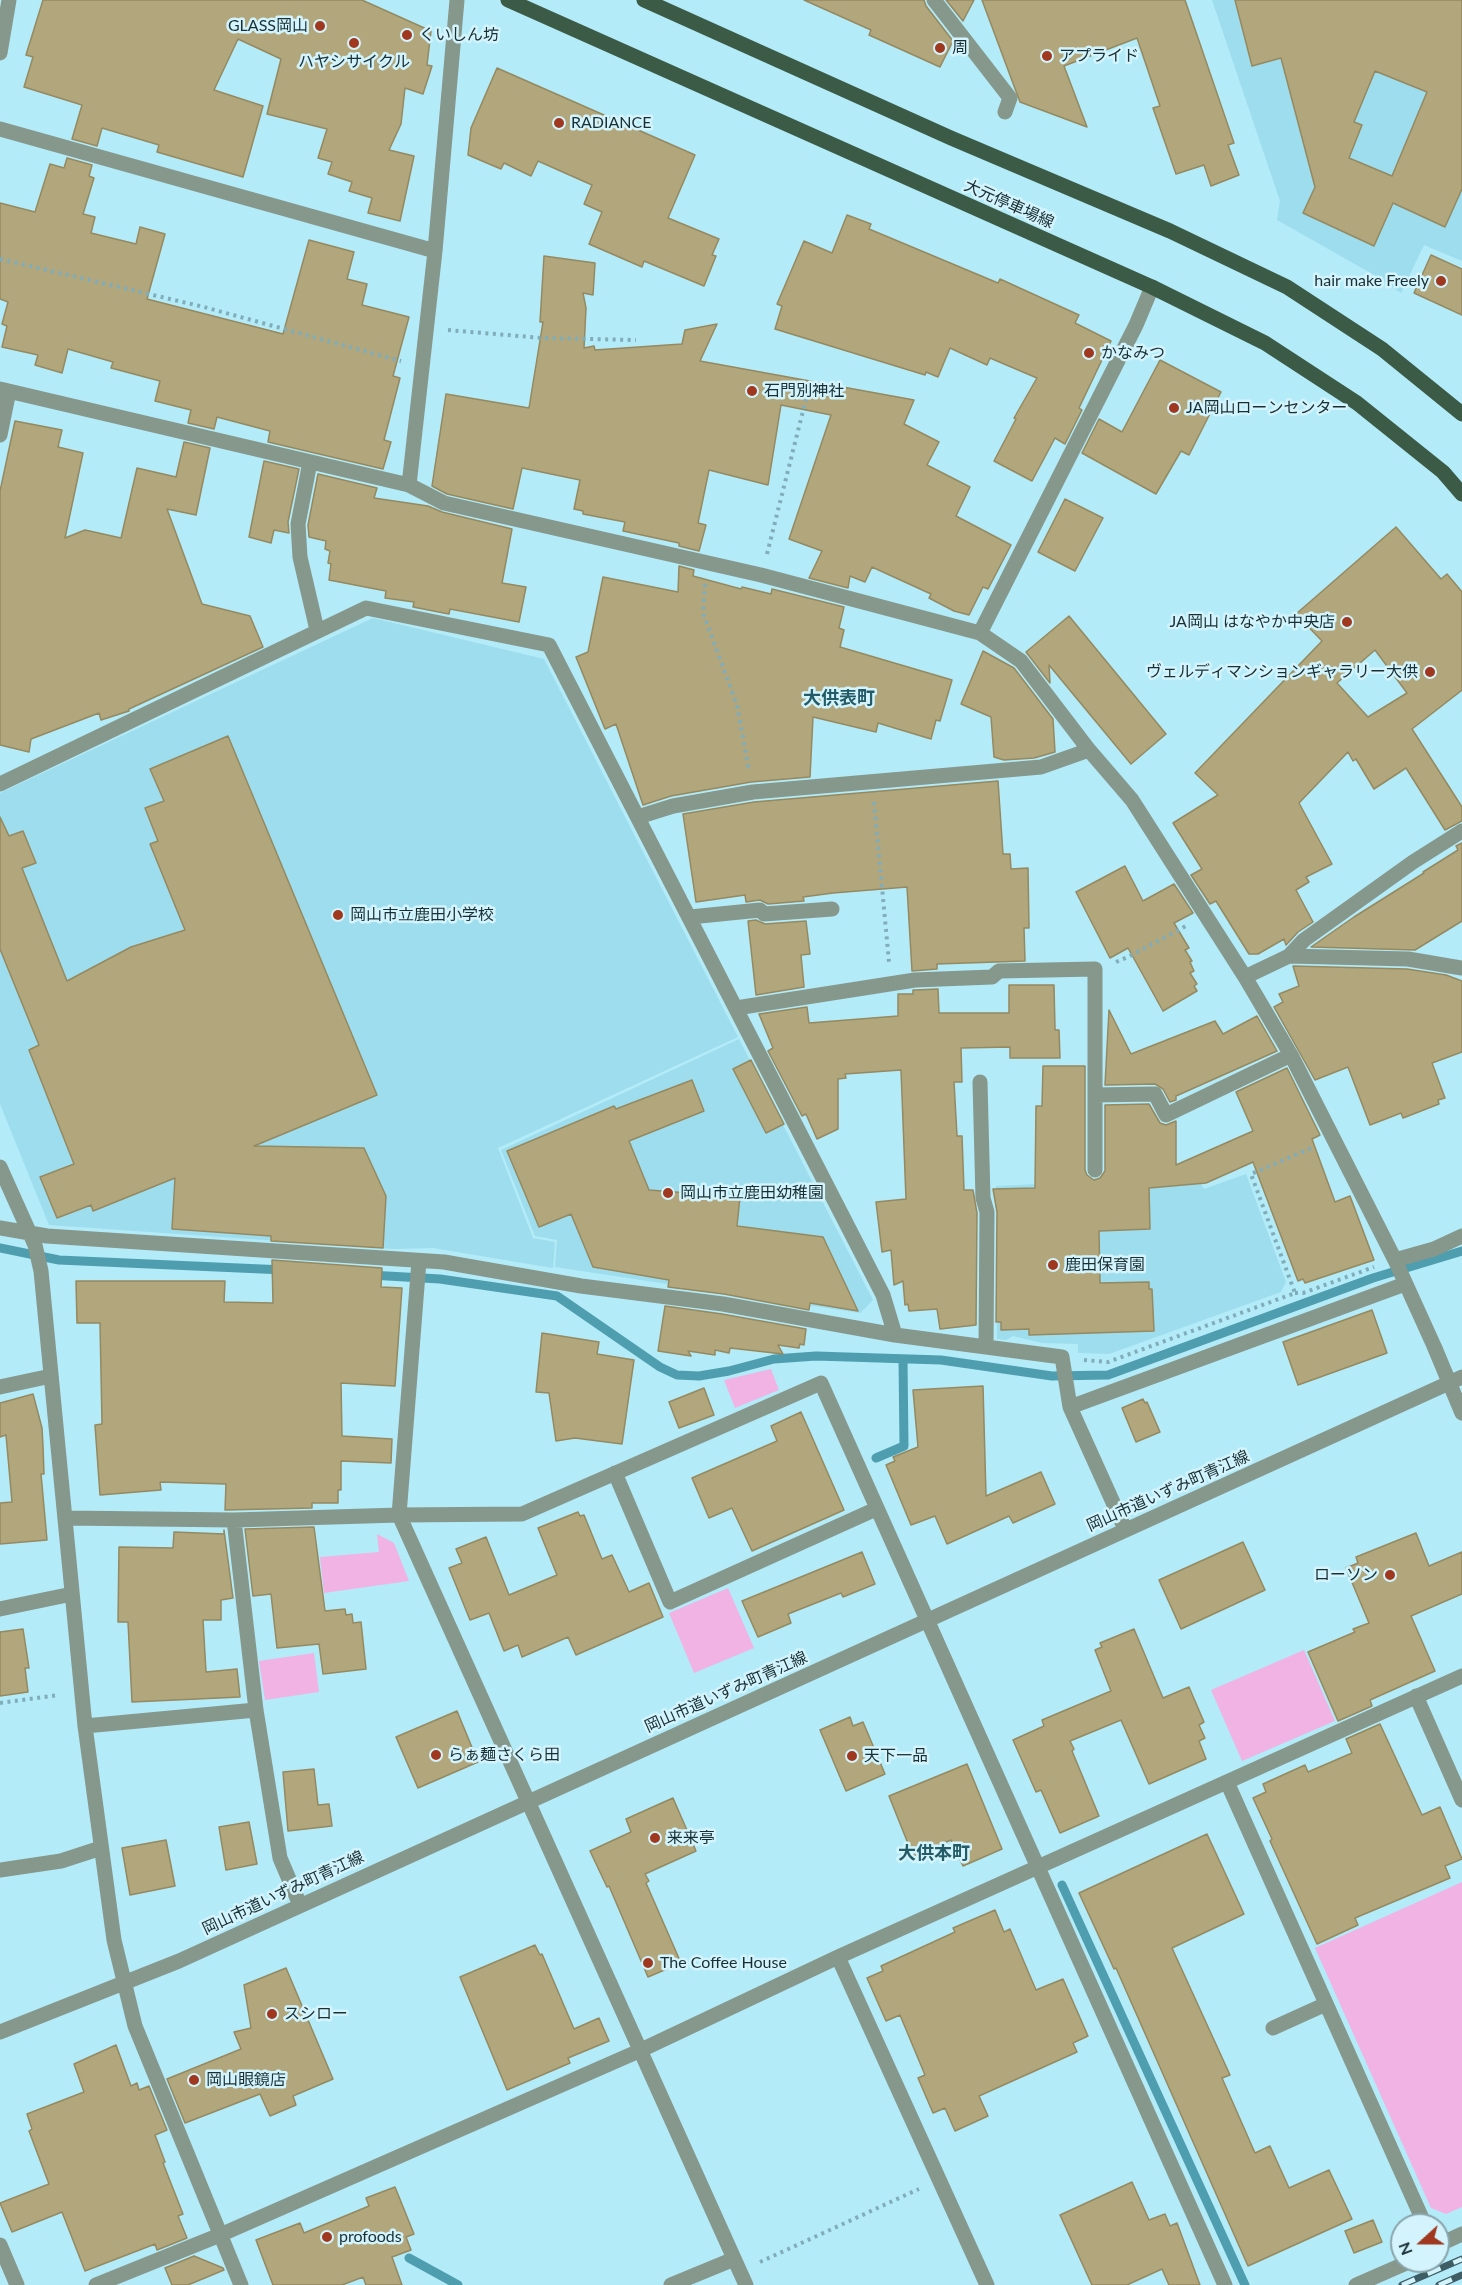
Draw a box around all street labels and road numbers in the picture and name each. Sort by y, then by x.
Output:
street label: 大元停車場線 [961,176,1057,232]
street label: 岡山市道いずみ町青江線 [1084,1446,1252,1536]
street label: 岡山市道いずみ町青江線 [642,1647,810,1737]
street label: 岡山市道いずみ町青江線 [199,1847,367,1939]

